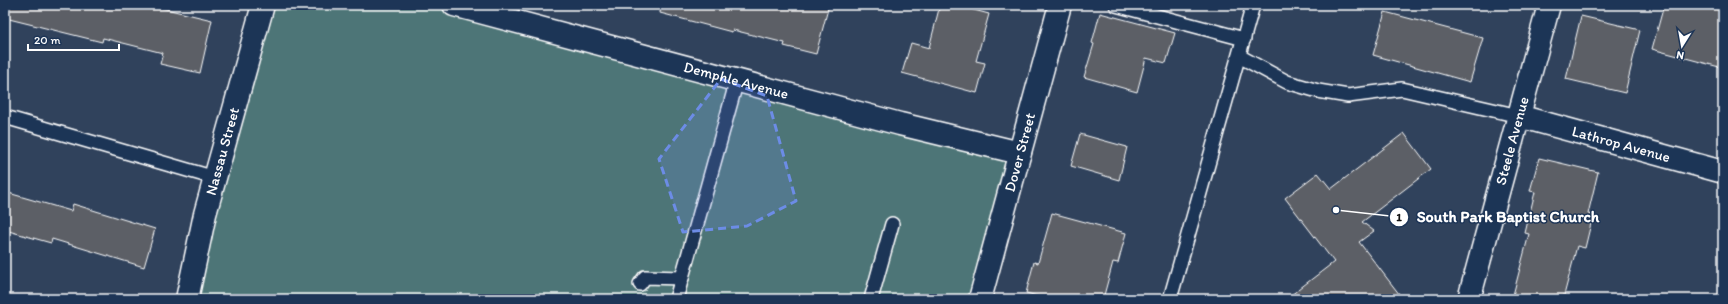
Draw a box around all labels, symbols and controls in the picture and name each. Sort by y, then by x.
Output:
scale bar [28,26,119,52]
north arrow [1662,26,1702,66]
text: 20 m [34,33,61,47]
text: N [1675,48,1685,62]
street label: Demphle Avenue [682,58,790,103]
street label: Steele Avenue [1491,95,1533,187]
street label: Nassau Street [202,105,243,197]
street label: Dover Street [1001,111,1039,194]
street label: Lathrop Avenue [1570,122,1672,166]
callout: South Park Baptist Church [1389,203,1608,231]
text: South Park Baptist Church [1417,207,1600,227]
text: 1 [1396,210,1402,224]

